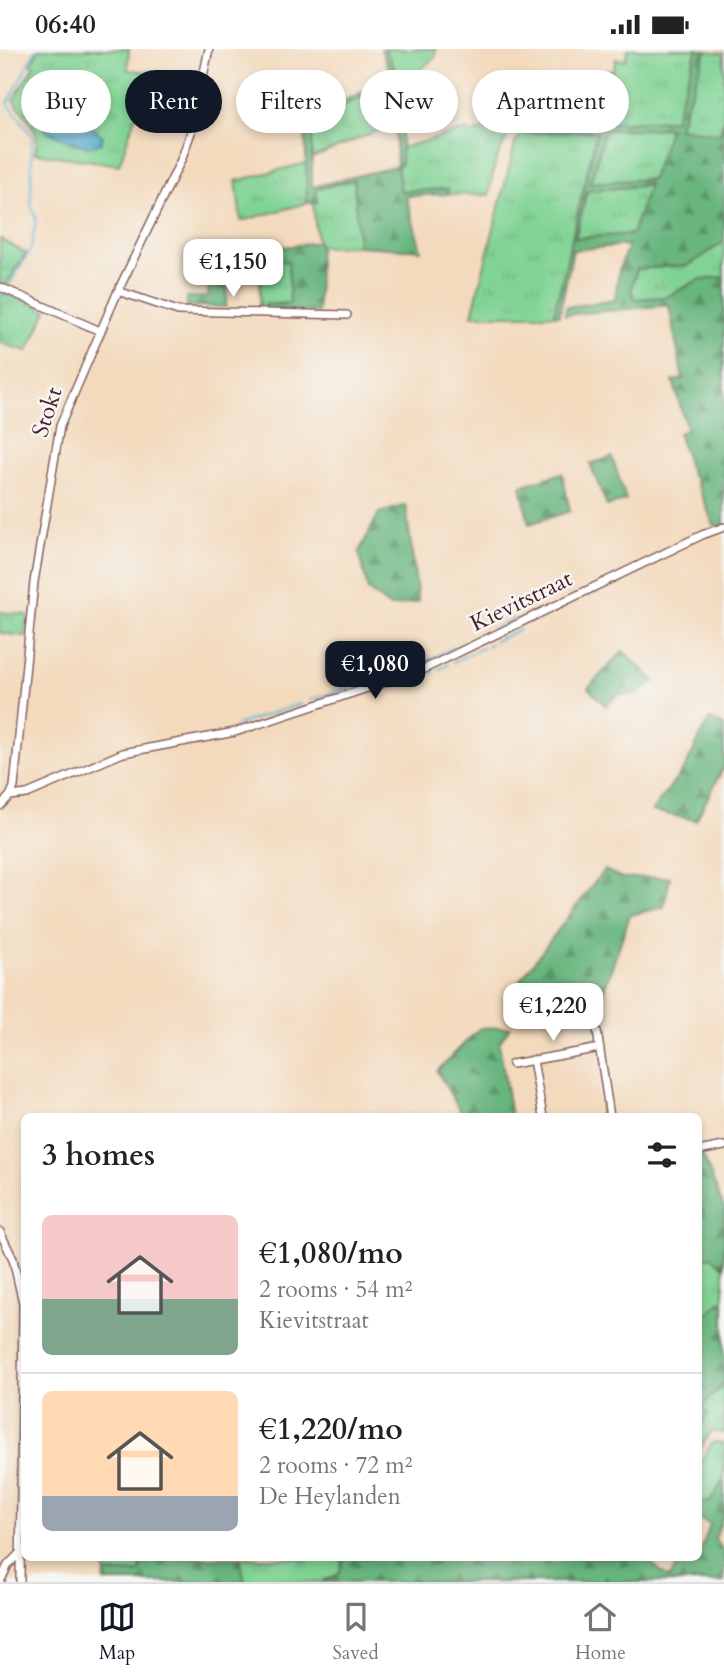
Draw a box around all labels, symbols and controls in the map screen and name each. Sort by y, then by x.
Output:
text: 06:40 [35,7,96,42]
chip: Buy [21,70,111,133]
chip: Rent [125,70,222,133]
chip: Filters [236,70,346,133]
chip: New [360,70,458,133]
chip: Apartment [472,70,629,133]
pin: €1,150 [176,239,290,299]
text: €1,150 [199,246,267,277]
street label: Stokt [24,383,70,441]
street label: Kievitstraat [465,563,577,639]
pin: €1,080 [318,641,432,701]
text: €1,080 [341,648,409,679]
pin: €1,220 [496,983,610,1043]
text: €1,220 [519,990,587,1021]
text: 3 homes [42,1135,155,1176]
icon: filters [643,1136,681,1174]
text: €1,080/mo [259,1233,403,1274]
icon: home [98,1243,182,1327]
text: 2 rooms · 54 m² [259,1274,412,1305]
text: Kievitstraat [259,1305,369,1336]
text: €1,220/mo [259,1409,403,1450]
icon: home [98,1419,182,1503]
text: 2 rooms · 72 m² [259,1450,412,1481]
text: De Heylanden [259,1481,401,1512]
tab: Map [98,1598,136,1666]
tab: Saved [333,1598,379,1666]
tab: Home [575,1598,626,1666]

